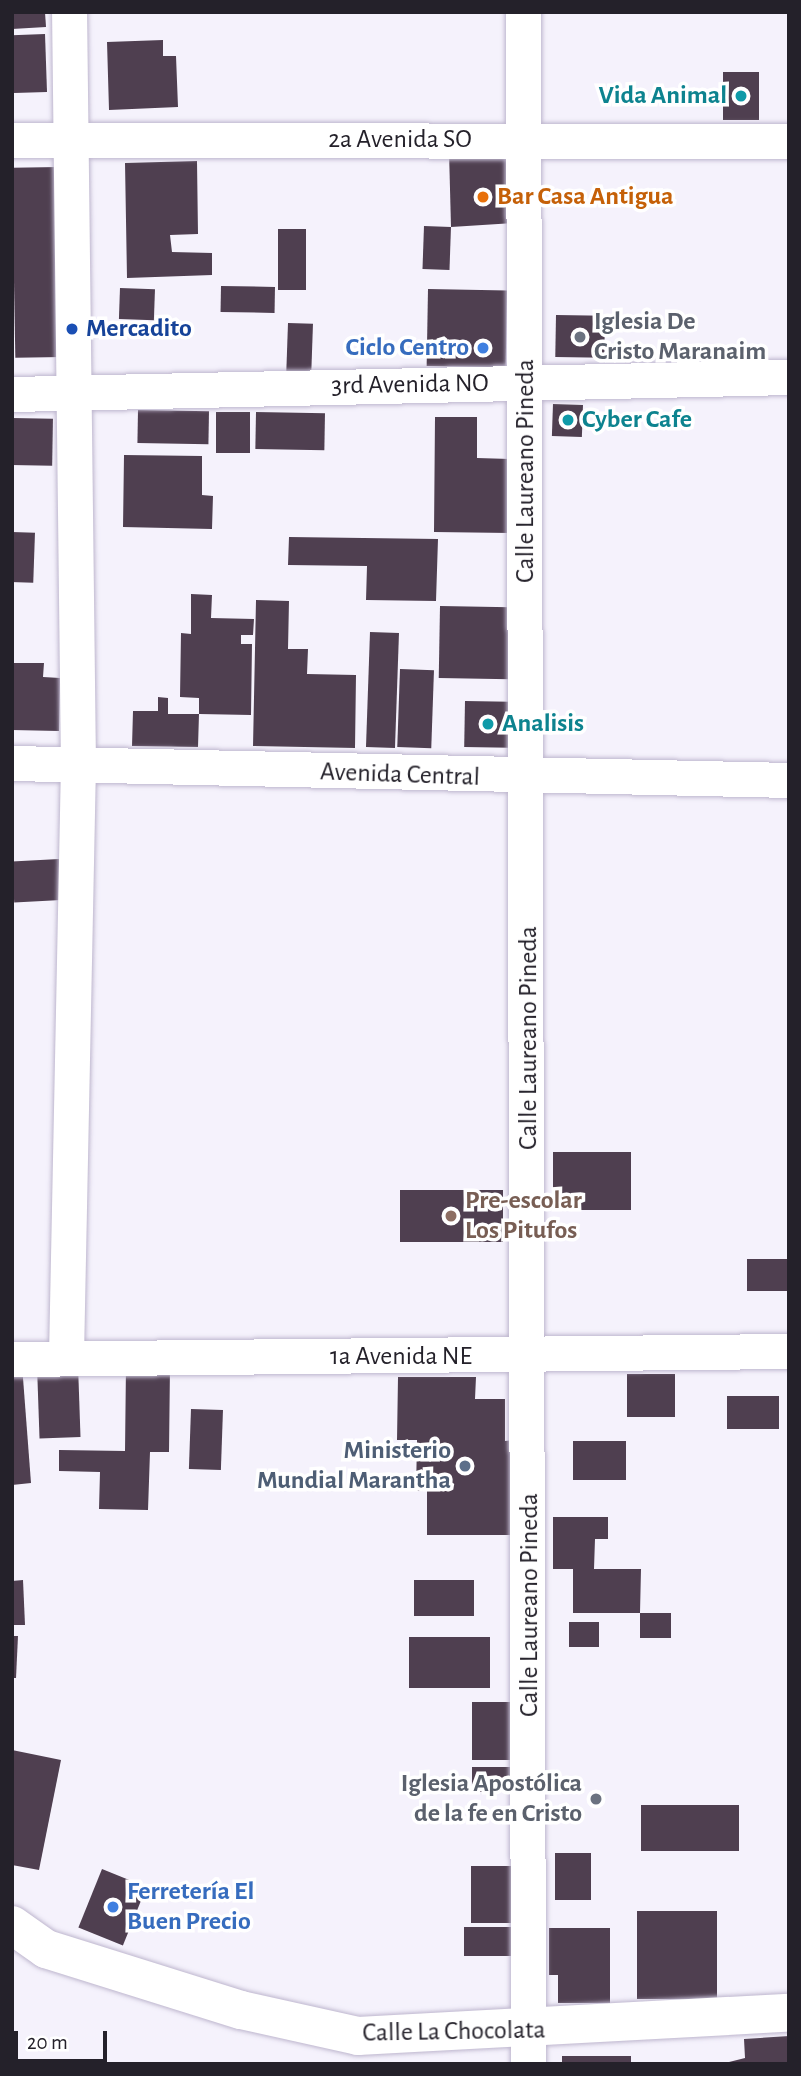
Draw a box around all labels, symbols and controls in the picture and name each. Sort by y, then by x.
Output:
place label: Vida Animal [599,80,727,112]
marker: Vida Animal [733,88,749,104]
street label: 2a Avenida SO [328,124,472,156]
place label: Bar Casa Antigua [497,181,674,213]
marker: Bar Casa Antigua [475,189,491,205]
place label: Iglesia De Cristo Maranaim [594,306,766,368]
place label: Mercadito [86,313,192,345]
marker: Mercadito [64,321,80,337]
marker: Iglesia De Cristo Maranaim [572,329,588,345]
place label: Ciclo Centro [346,332,469,364]
marker: Ciclo Centro [475,340,491,356]
street label: Calle Laureano Pineda [510,359,542,583]
street label: 3rd Avenida NO [331,368,489,402]
place label: Cyber Cafe [582,404,692,436]
marker: Cyber Cafe [560,412,576,428]
place label: Analisis [502,708,584,740]
marker: Analisis [480,716,496,732]
street label: Avenida Central [320,757,480,793]
street label: Calle Laureano Pineda [513,926,545,1150]
place label: Pre-escolar Los Pitufos [465,1185,582,1246]
marker: Pre-escolar Los Pitufos [443,1208,459,1224]
street label: 1a Avenida NE [330,1341,472,1373]
place label: Ministerio Mundial Marantha [257,1435,451,1496]
marker: Ministerio Mundial Marantha [457,1458,473,1474]
street label: Calle Laureano Pineda [514,1493,546,1717]
place label: Iglesia Apostólica de la fe en Cristo [401,1768,582,1830]
marker: Iglesia Apostólica de la fe en Cristo [588,1791,604,1807]
place label: Ferretería El Buen Precio [127,1876,254,1938]
marker: Ferretería El Buen Precio [105,1899,121,1915]
street label: Calle La Chocolata [362,2015,546,2049]
scale bar [18,2016,110,2060]
text: 20 m [27,2032,68,2053]

